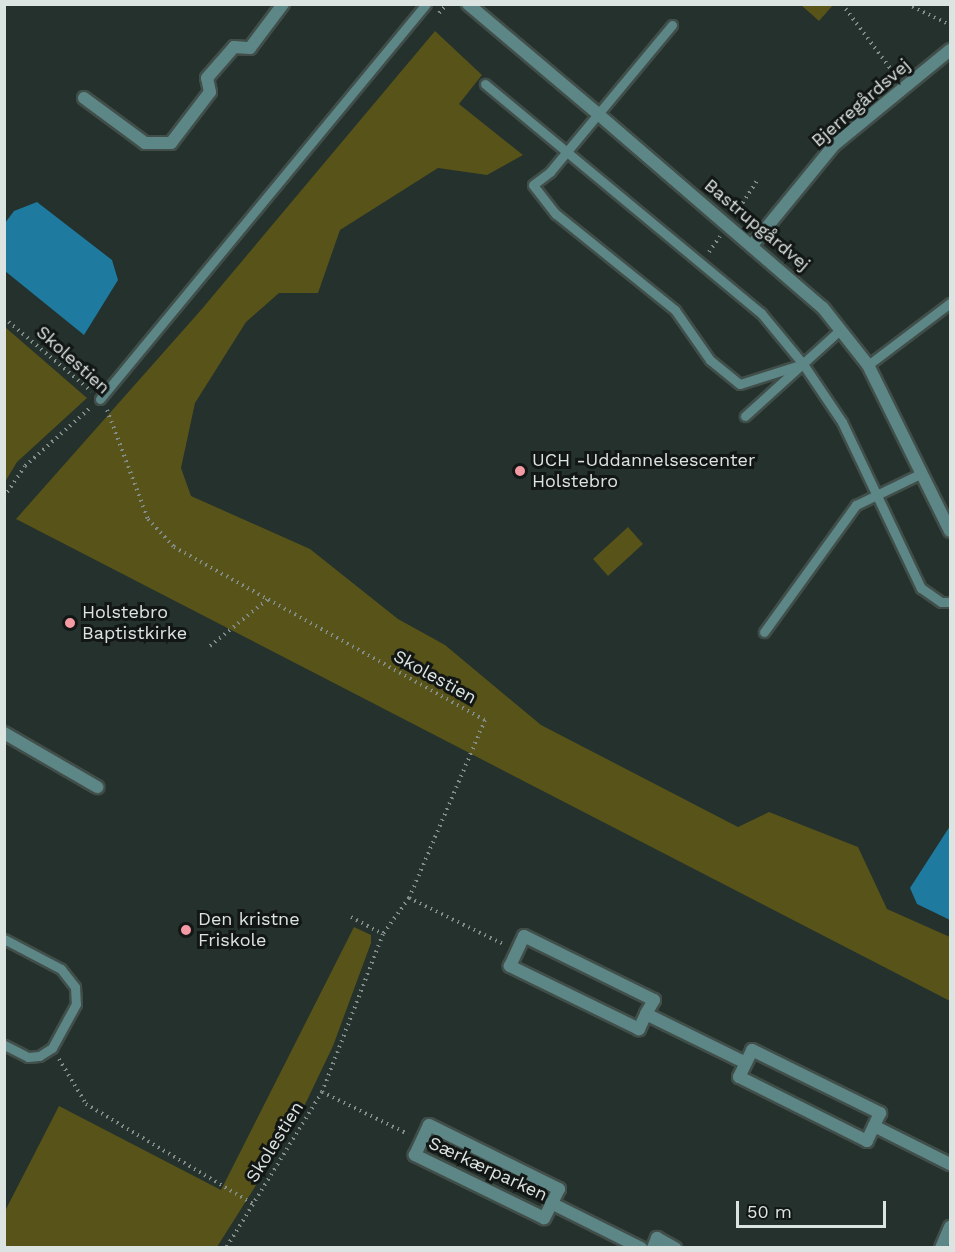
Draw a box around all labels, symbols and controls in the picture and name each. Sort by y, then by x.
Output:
street label: Bjerregårdsvej [807,54,915,152]
street label: Bastrupgårdvej [700,175,814,275]
street label: Skolestien [32,321,114,399]
place label: UCH -Uddannelsescenter Holstebro [532,450,755,492]
marker: UCH -Uddannelsescenter Holstebro [513,464,527,478]
place label: Holstebro Baptistkirke [82,602,187,644]
marker: Holstebro Baptistkirke [63,616,77,630]
street label: Skolestien [390,645,480,709]
place label: Den kristne Friskole [198,909,300,952]
marker: Den kristne Friskole [179,923,193,937]
street label: Skolestien [242,1097,308,1187]
street label: Særkærparken [425,1132,551,1206]
scale bar [739,1189,889,1227]
text: 50 m [747,1201,792,1222]

